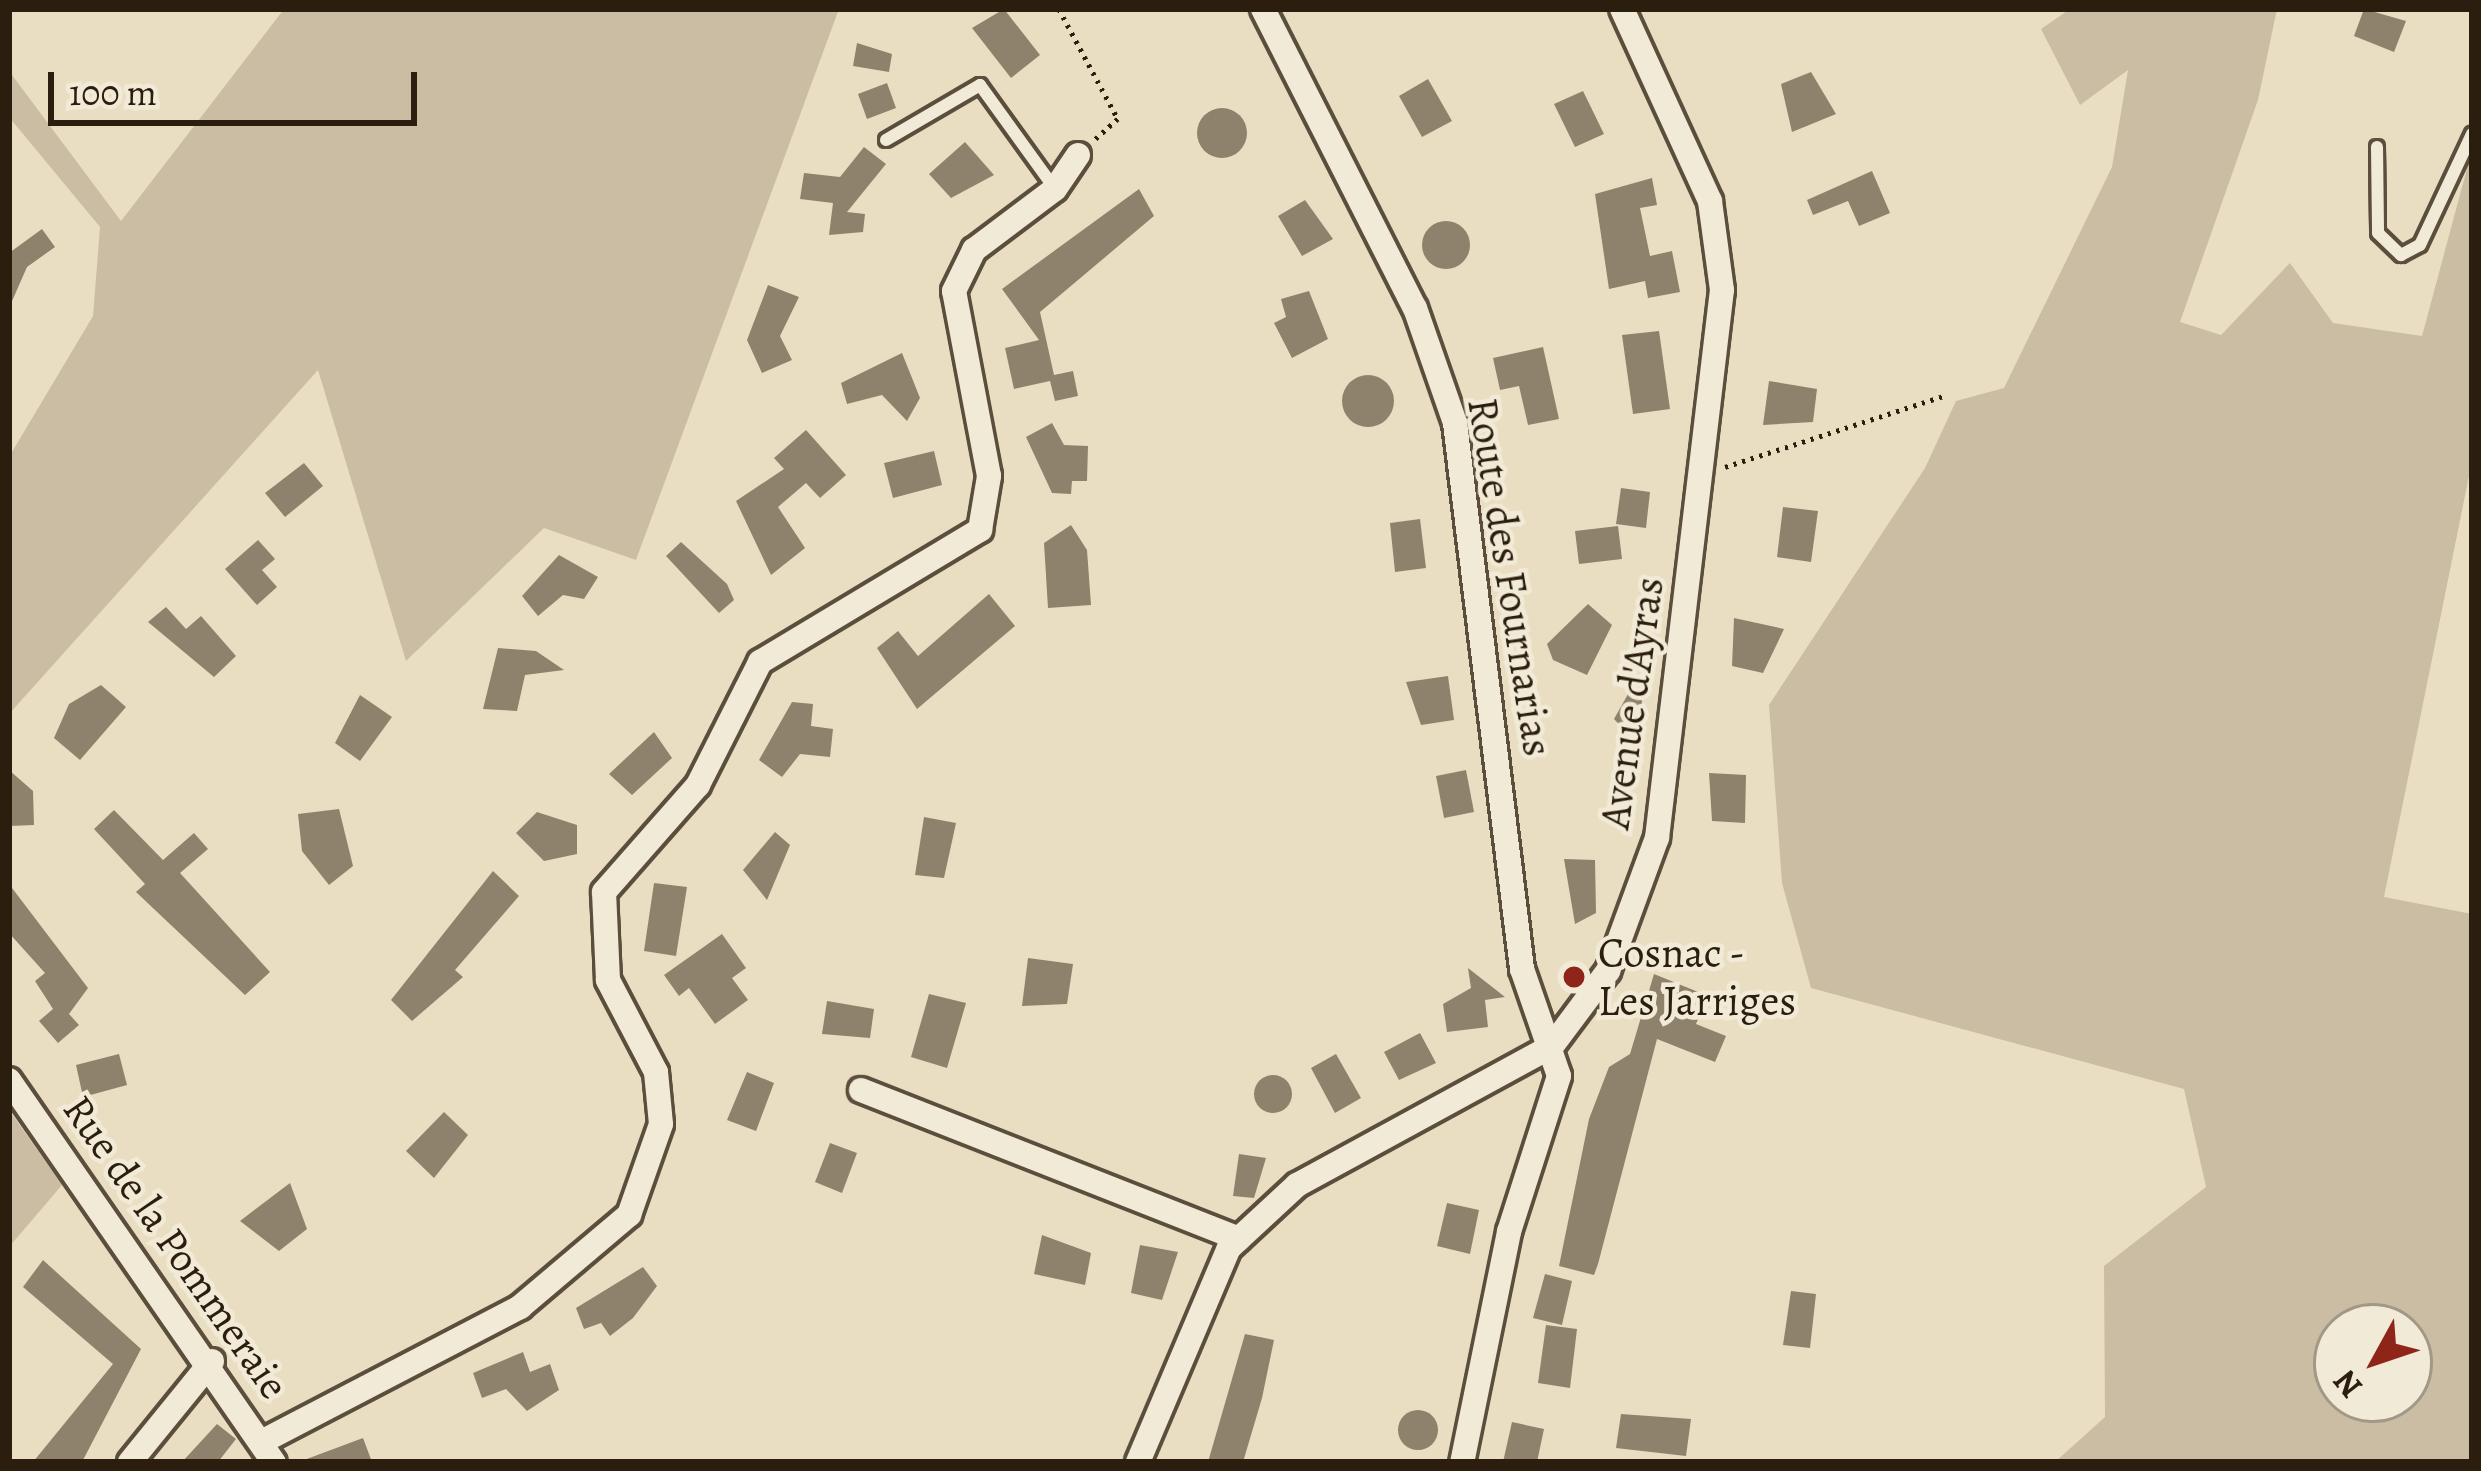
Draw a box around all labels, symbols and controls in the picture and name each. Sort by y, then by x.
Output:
scale bar [54,48,423,122]
text: 100 m [69,68,157,117]
street label: Route des Fournarias [1457,394,1563,760]
street label: Avenue d'Ayras [1589,574,1675,832]
place label: Cosnac - Les Jarriges [1598,928,1796,1026]
marker: Cosnac - Les Jarriges [1561,964,1587,990]
street label: Rue de la Pommeraie [52,1086,300,1408]
north arrow [2313,1303,2433,1423]
text: N [2322,1361,2372,1408]

